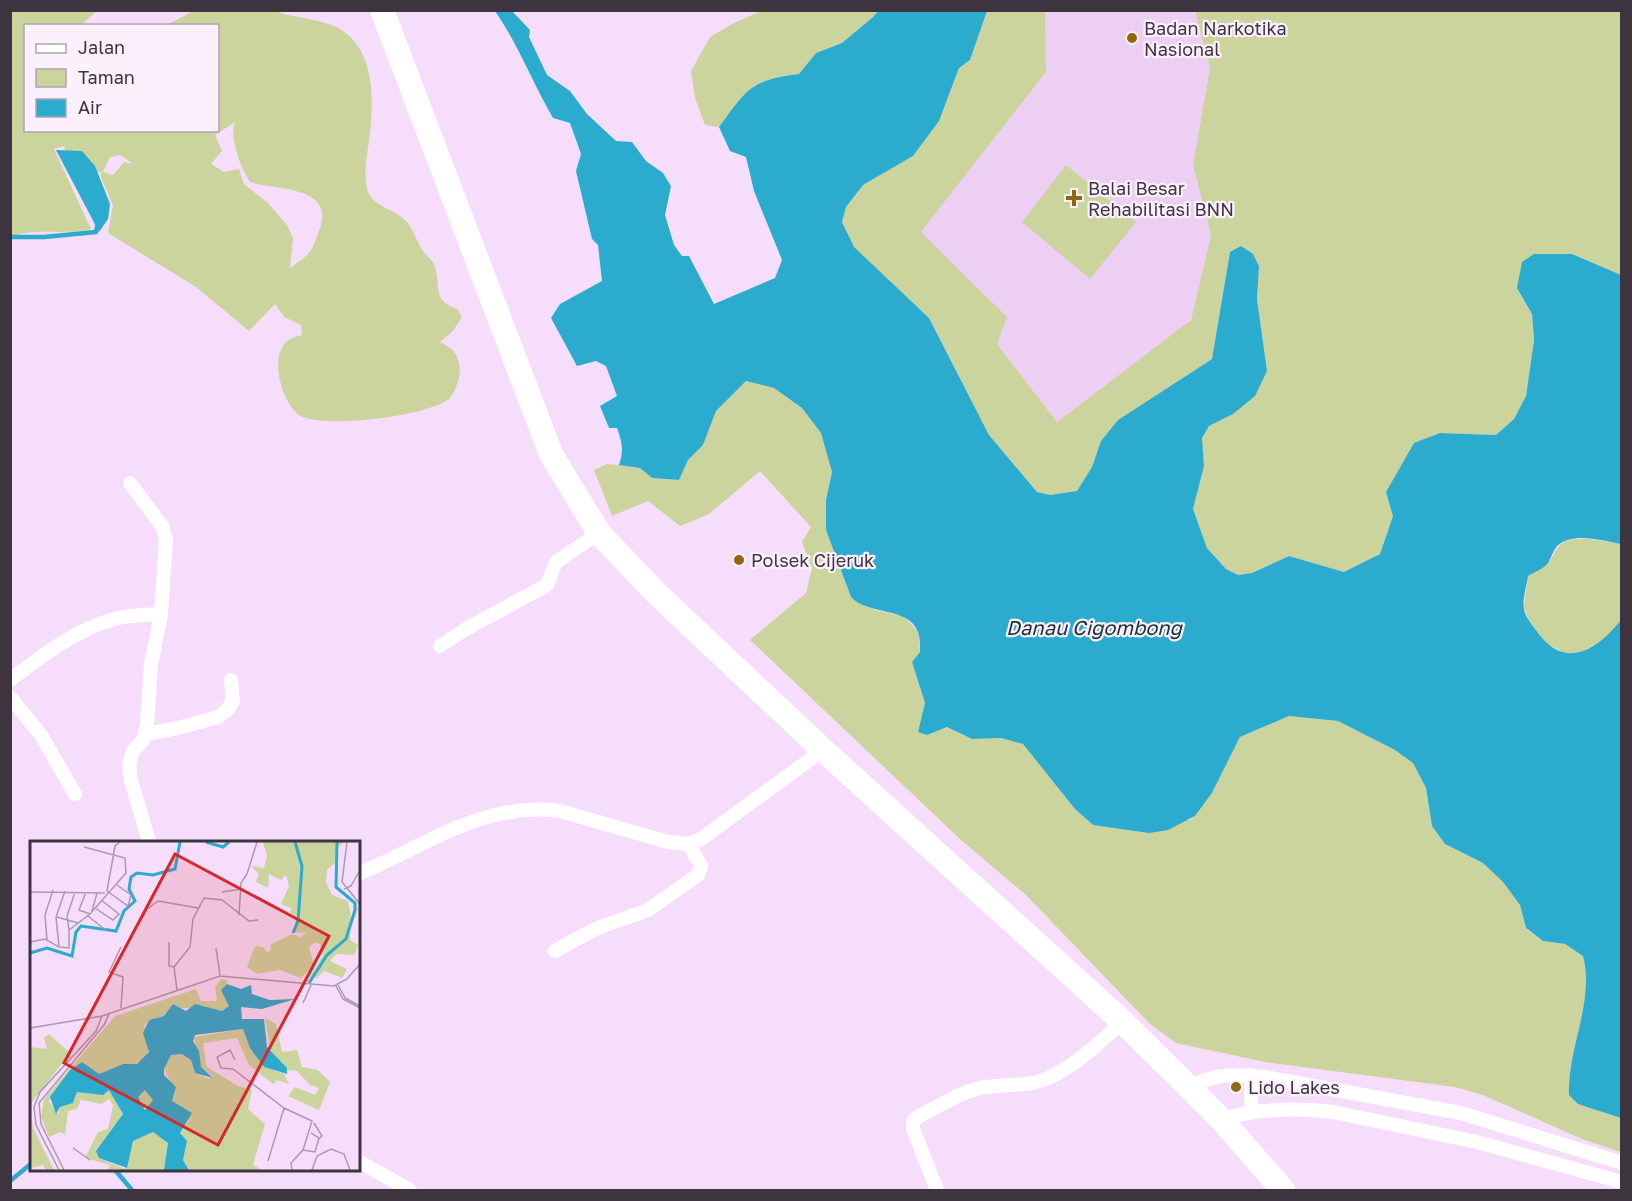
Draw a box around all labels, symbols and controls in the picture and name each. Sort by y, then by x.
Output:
place label: Badan Narkotika Nasional [1144,17,1287,60]
legend [24,24,219,132]
marker: Badan Narkotika Nasional [1125,31,1139,45]
text: Jalan [78,36,125,58]
text: Taman [78,66,135,88]
text: Air [78,96,102,118]
place label: Balai Besar Rehabilitasi BNN [1088,177,1234,220]
marker: Balai Besar Rehabilitasi BNN [1065,189,1083,207]
place label: Polsek Cijeruk [751,549,874,571]
marker: Polsek Cijeruk [732,553,746,567]
water label: Danau Cigombong [1006,615,1184,640]
inset map [30,841,360,1171]
place label: Lido Lakes [1248,1076,1340,1098]
marker: Lido Lakes [1229,1080,1243,1094]

